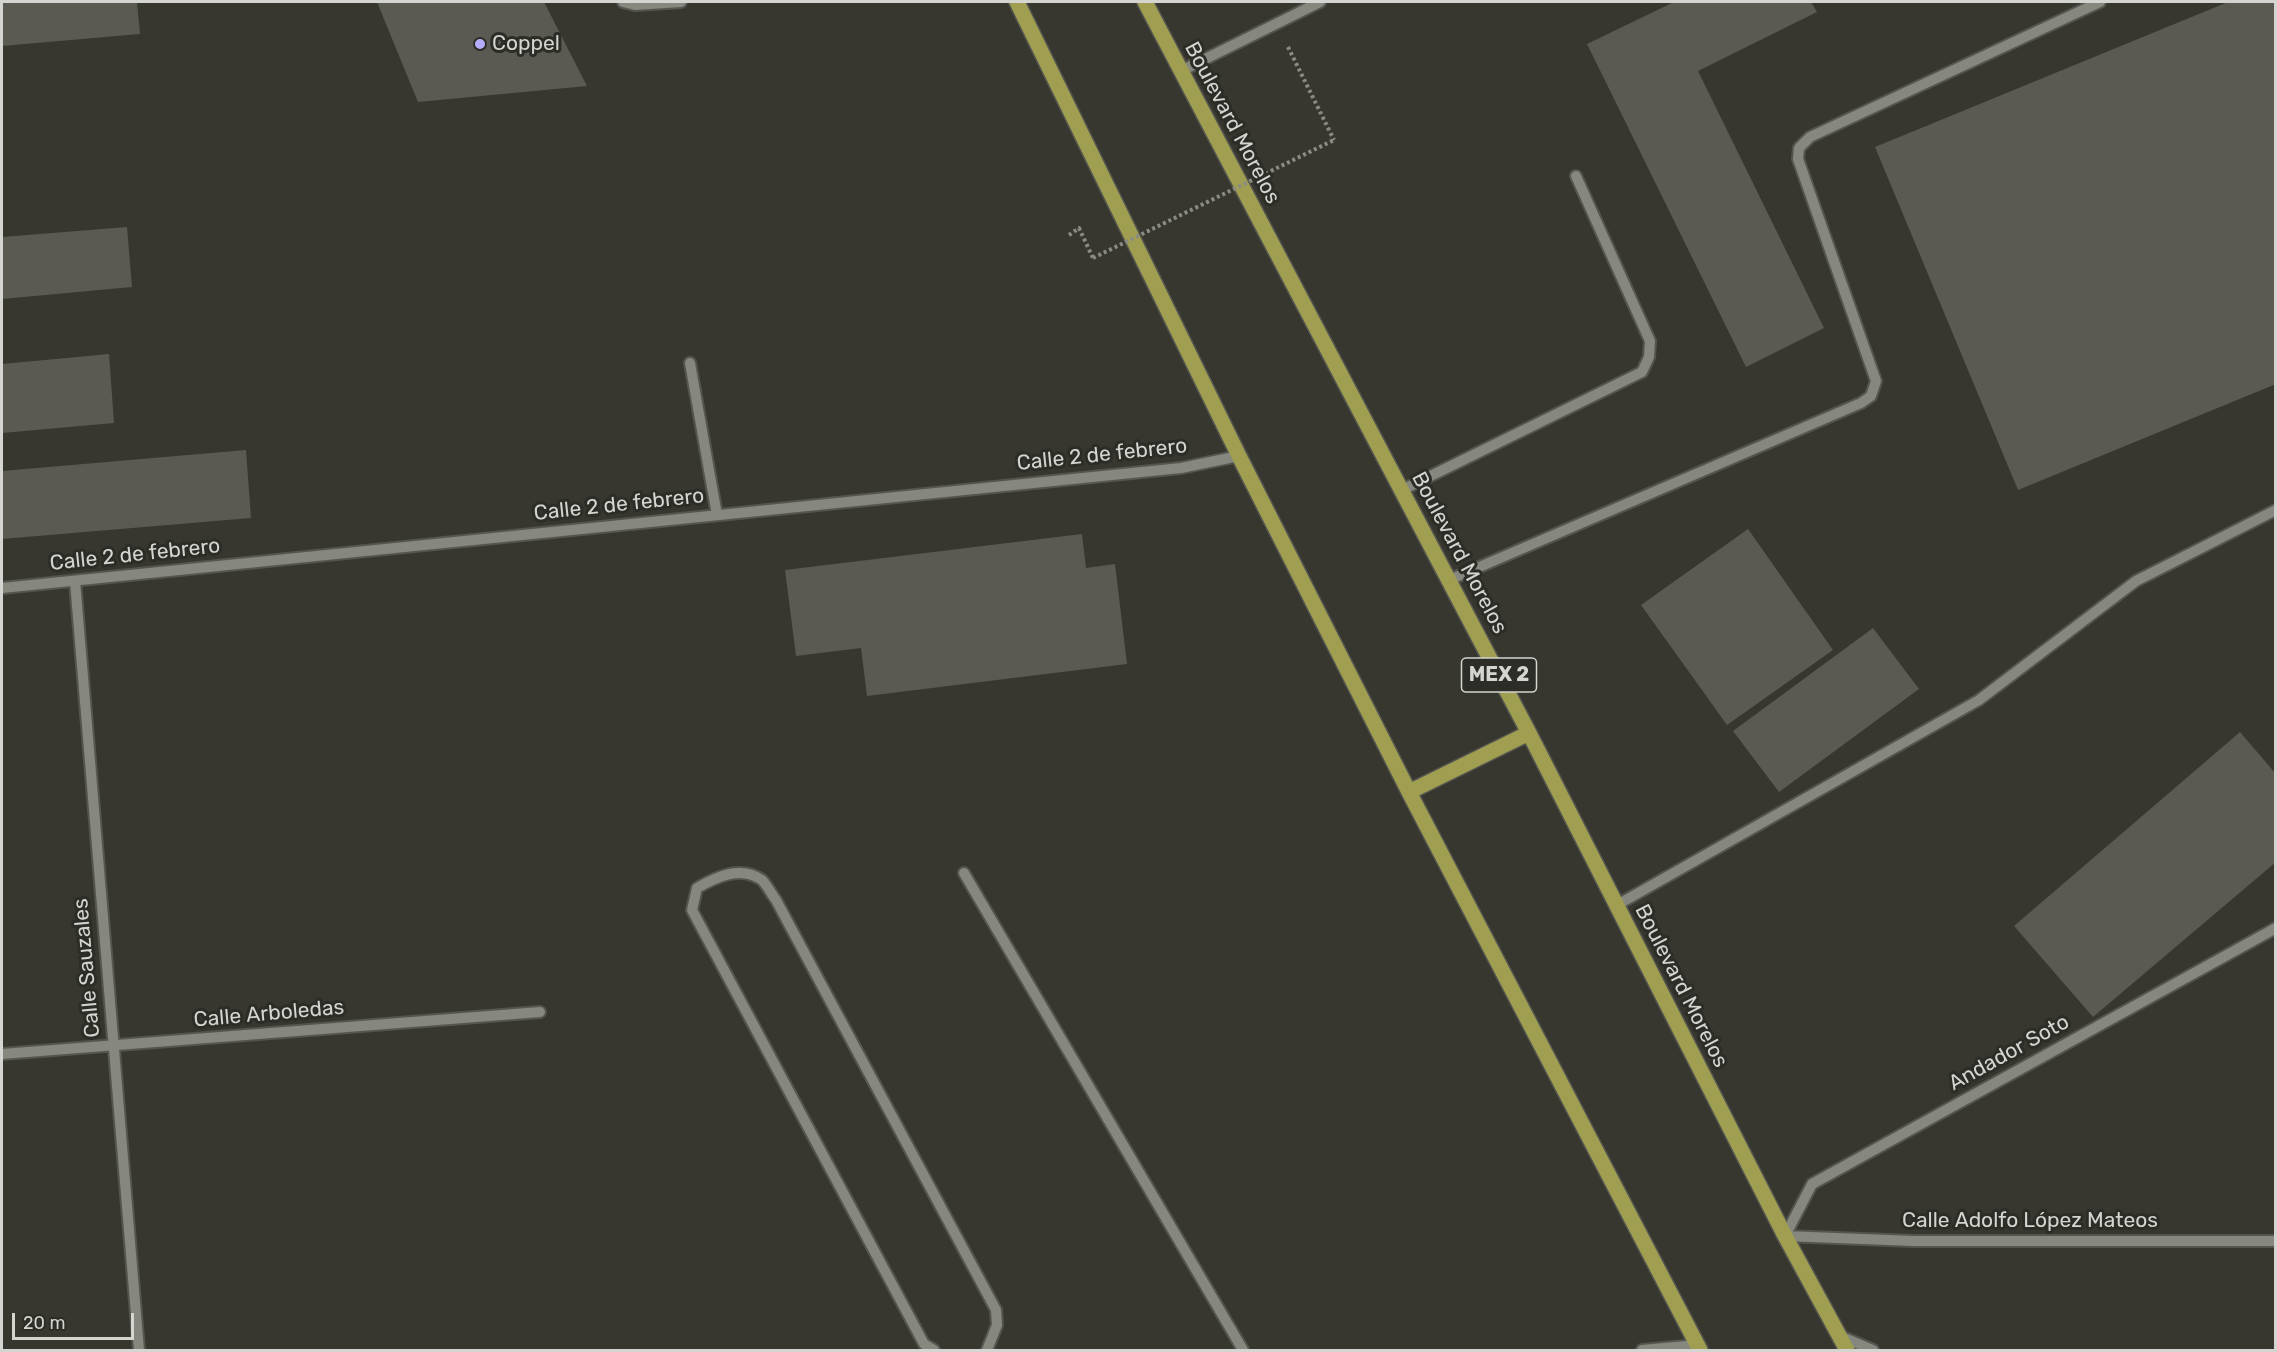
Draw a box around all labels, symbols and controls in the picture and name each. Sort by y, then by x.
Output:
place label: Coppel [492,31,560,57]
marker: Coppel [473,37,487,51]
street label: Boulevard Morelos [1179,38,1285,208]
street label: Calle 2 de febrero [1016,434,1188,476]
street label: Boulevard Morelos [1406,468,1512,638]
street label: Calle 2 de febrero [533,484,705,526]
street label: Calle 2 de febrero [49,534,221,576]
road number: MEX 2 [1462,658,1537,692]
street label: Calle Sauzales [68,897,106,1039]
street label: Boulevard Morelos [1629,900,1733,1072]
street label: Calle Arboledas [193,995,345,1033]
street label: Andador Soto [1944,1010,2074,1096]
street label: Calle Adolfo López Mateos [1902,1208,2158,1234]
scale bar [15,1301,136,1339]
text: 20 m [23,1312,65,1334]

